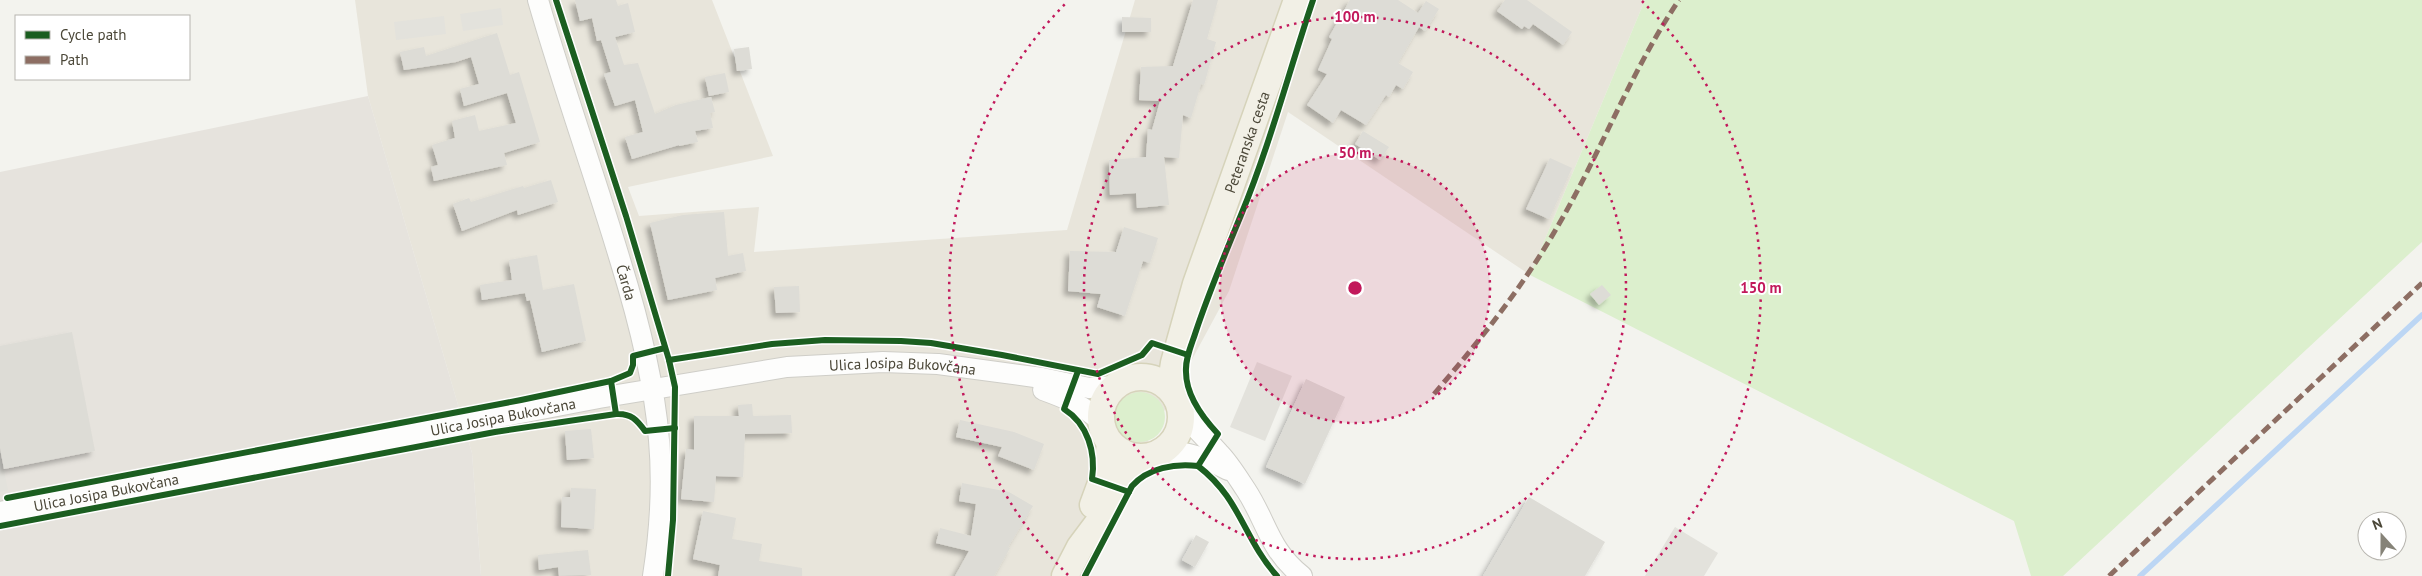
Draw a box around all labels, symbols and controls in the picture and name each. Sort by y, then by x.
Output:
text: 100 m [1334,7,1376,26]
legend [15,15,190,80]
text: Cycle path [60,25,126,44]
text: Path [60,50,89,69]
street label: Peteranska cesta [1220,89,1273,195]
text: 50 m [1339,143,1371,162]
street label: Čarda [612,262,641,302]
text: 150 m [1740,278,1782,297]
centre of rings [1346,279,1364,297]
street label: Ulica Josipa Bukovčana [828,352,977,379]
street label: Ulica Josipa Bukovčana [429,393,577,439]
street label: Ulica Josipa Bukovčana [32,469,180,515]
north arrow [2357,511,2407,561]
text: N [2370,514,2385,534]

